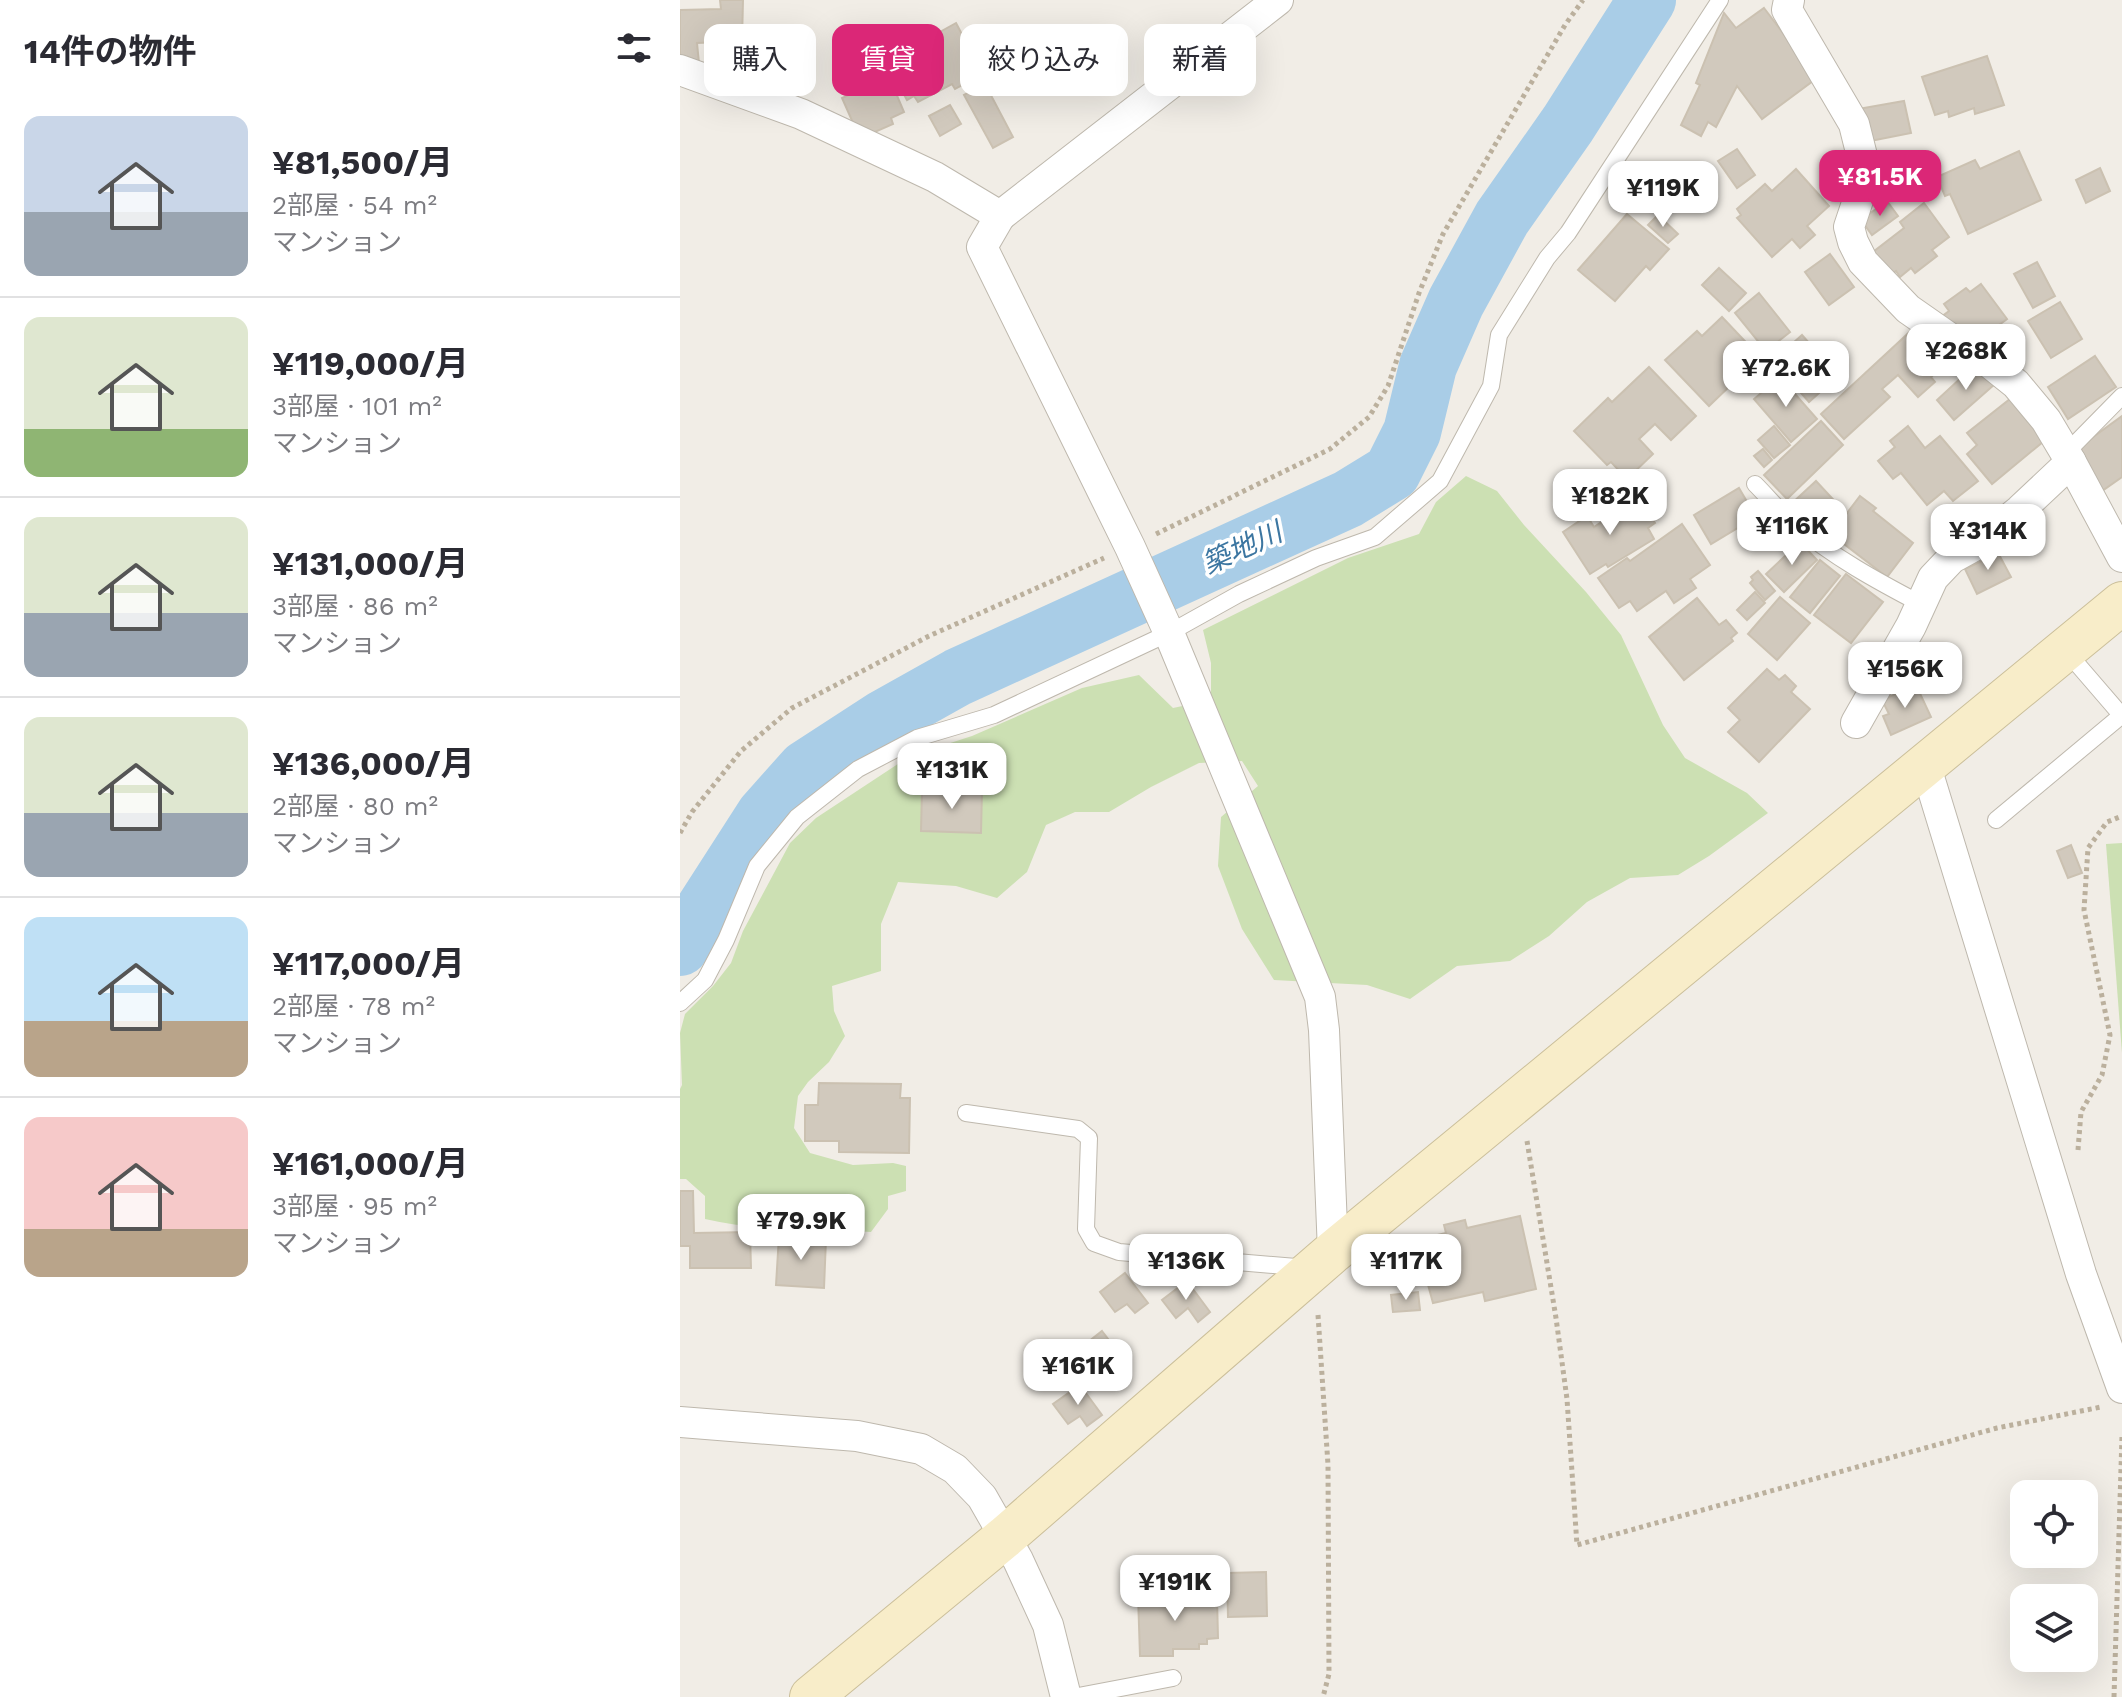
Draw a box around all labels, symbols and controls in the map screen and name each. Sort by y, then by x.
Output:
chip: 購入 [704,24,816,96]
chip: 賃貸 [832,24,944,96]
chip: 絞り込み [960,24,1128,96]
chip: 新着 [1144,24,1256,96]
icon: filters [612,26,656,70]
text: 14件の物件 [24,31,197,71]
text: ¥81,500/月 [272,142,453,182]
icon: home [88,148,184,244]
pin: ¥81.5K [1815,150,1945,218]
pin: ¥119K [1607,161,1719,229]
text: ¥81.5K [1837,161,1923,191]
text: ¥119K [1626,172,1700,202]
text: 2部屋 · 54 m² [272,190,437,220]
text: マンション [272,227,402,257]
pin: ¥268K [1910,324,2022,392]
text: ¥268K [1924,335,2008,365]
pin: ¥72.6K [1721,341,1851,409]
text: ¥119,000/月 [272,343,469,383]
icon: home [88,349,184,445]
text: ¥72.6K [1741,352,1831,382]
text: 3部屋 · 101 m² [272,391,442,421]
text: マンション [272,428,402,458]
pin: ¥182K [1554,469,1666,537]
text: ¥182K [1571,480,1649,510]
pin: ¥116K [1736,499,1848,567]
pin: ¥314K [1932,504,2044,572]
text: ¥116K [1755,510,1829,540]
water label: 築地川 [1197,514,1290,581]
text: ¥314K [1949,515,2027,545]
text: ¥131,000/月 [272,543,468,583]
icon: home [88,549,184,645]
text: 3部屋 · 86 m² [272,591,438,621]
text: マンション [272,628,402,658]
pin: ¥156K [1849,642,1961,710]
text: ¥156K [1866,653,1944,683]
text: ¥136,000/月 [272,743,475,783]
pin: ¥131K [896,743,1008,811]
icon: home [88,749,184,845]
text: ¥131K [915,754,989,784]
text: 2部屋 · 80 m² [272,791,438,821]
text: マンション [272,828,402,858]
text: ¥117,000/月 [272,943,465,983]
icon: home [88,949,184,1045]
text: 2部屋 · 78 m² [272,991,435,1021]
text: マンション [272,1028,402,1058]
text: ¥161,000/月 [272,1143,469,1183]
icon: home [88,1149,184,1245]
text: 3部屋 · 95 m² [272,1191,437,1221]
pin: ¥79.9K [736,1194,866,1262]
text: ¥79.9K [756,1205,846,1235]
text: マンション [272,1228,402,1258]
pin: ¥136K [1130,1234,1242,1302]
pin: ¥117K [1350,1234,1462,1302]
text: ¥136K [1147,1245,1225,1275]
text: ¥117K [1369,1245,1443,1275]
pin: ¥161K [1022,1339,1134,1407]
text: ¥161K [1041,1350,1115,1380]
map controls [2010,1480,2098,1672]
button: locate [2010,1480,2098,1568]
pin: ¥191K [1119,1555,1231,1623]
text: ¥191K [1138,1566,1212,1596]
button: layers [2010,1584,2098,1672]

